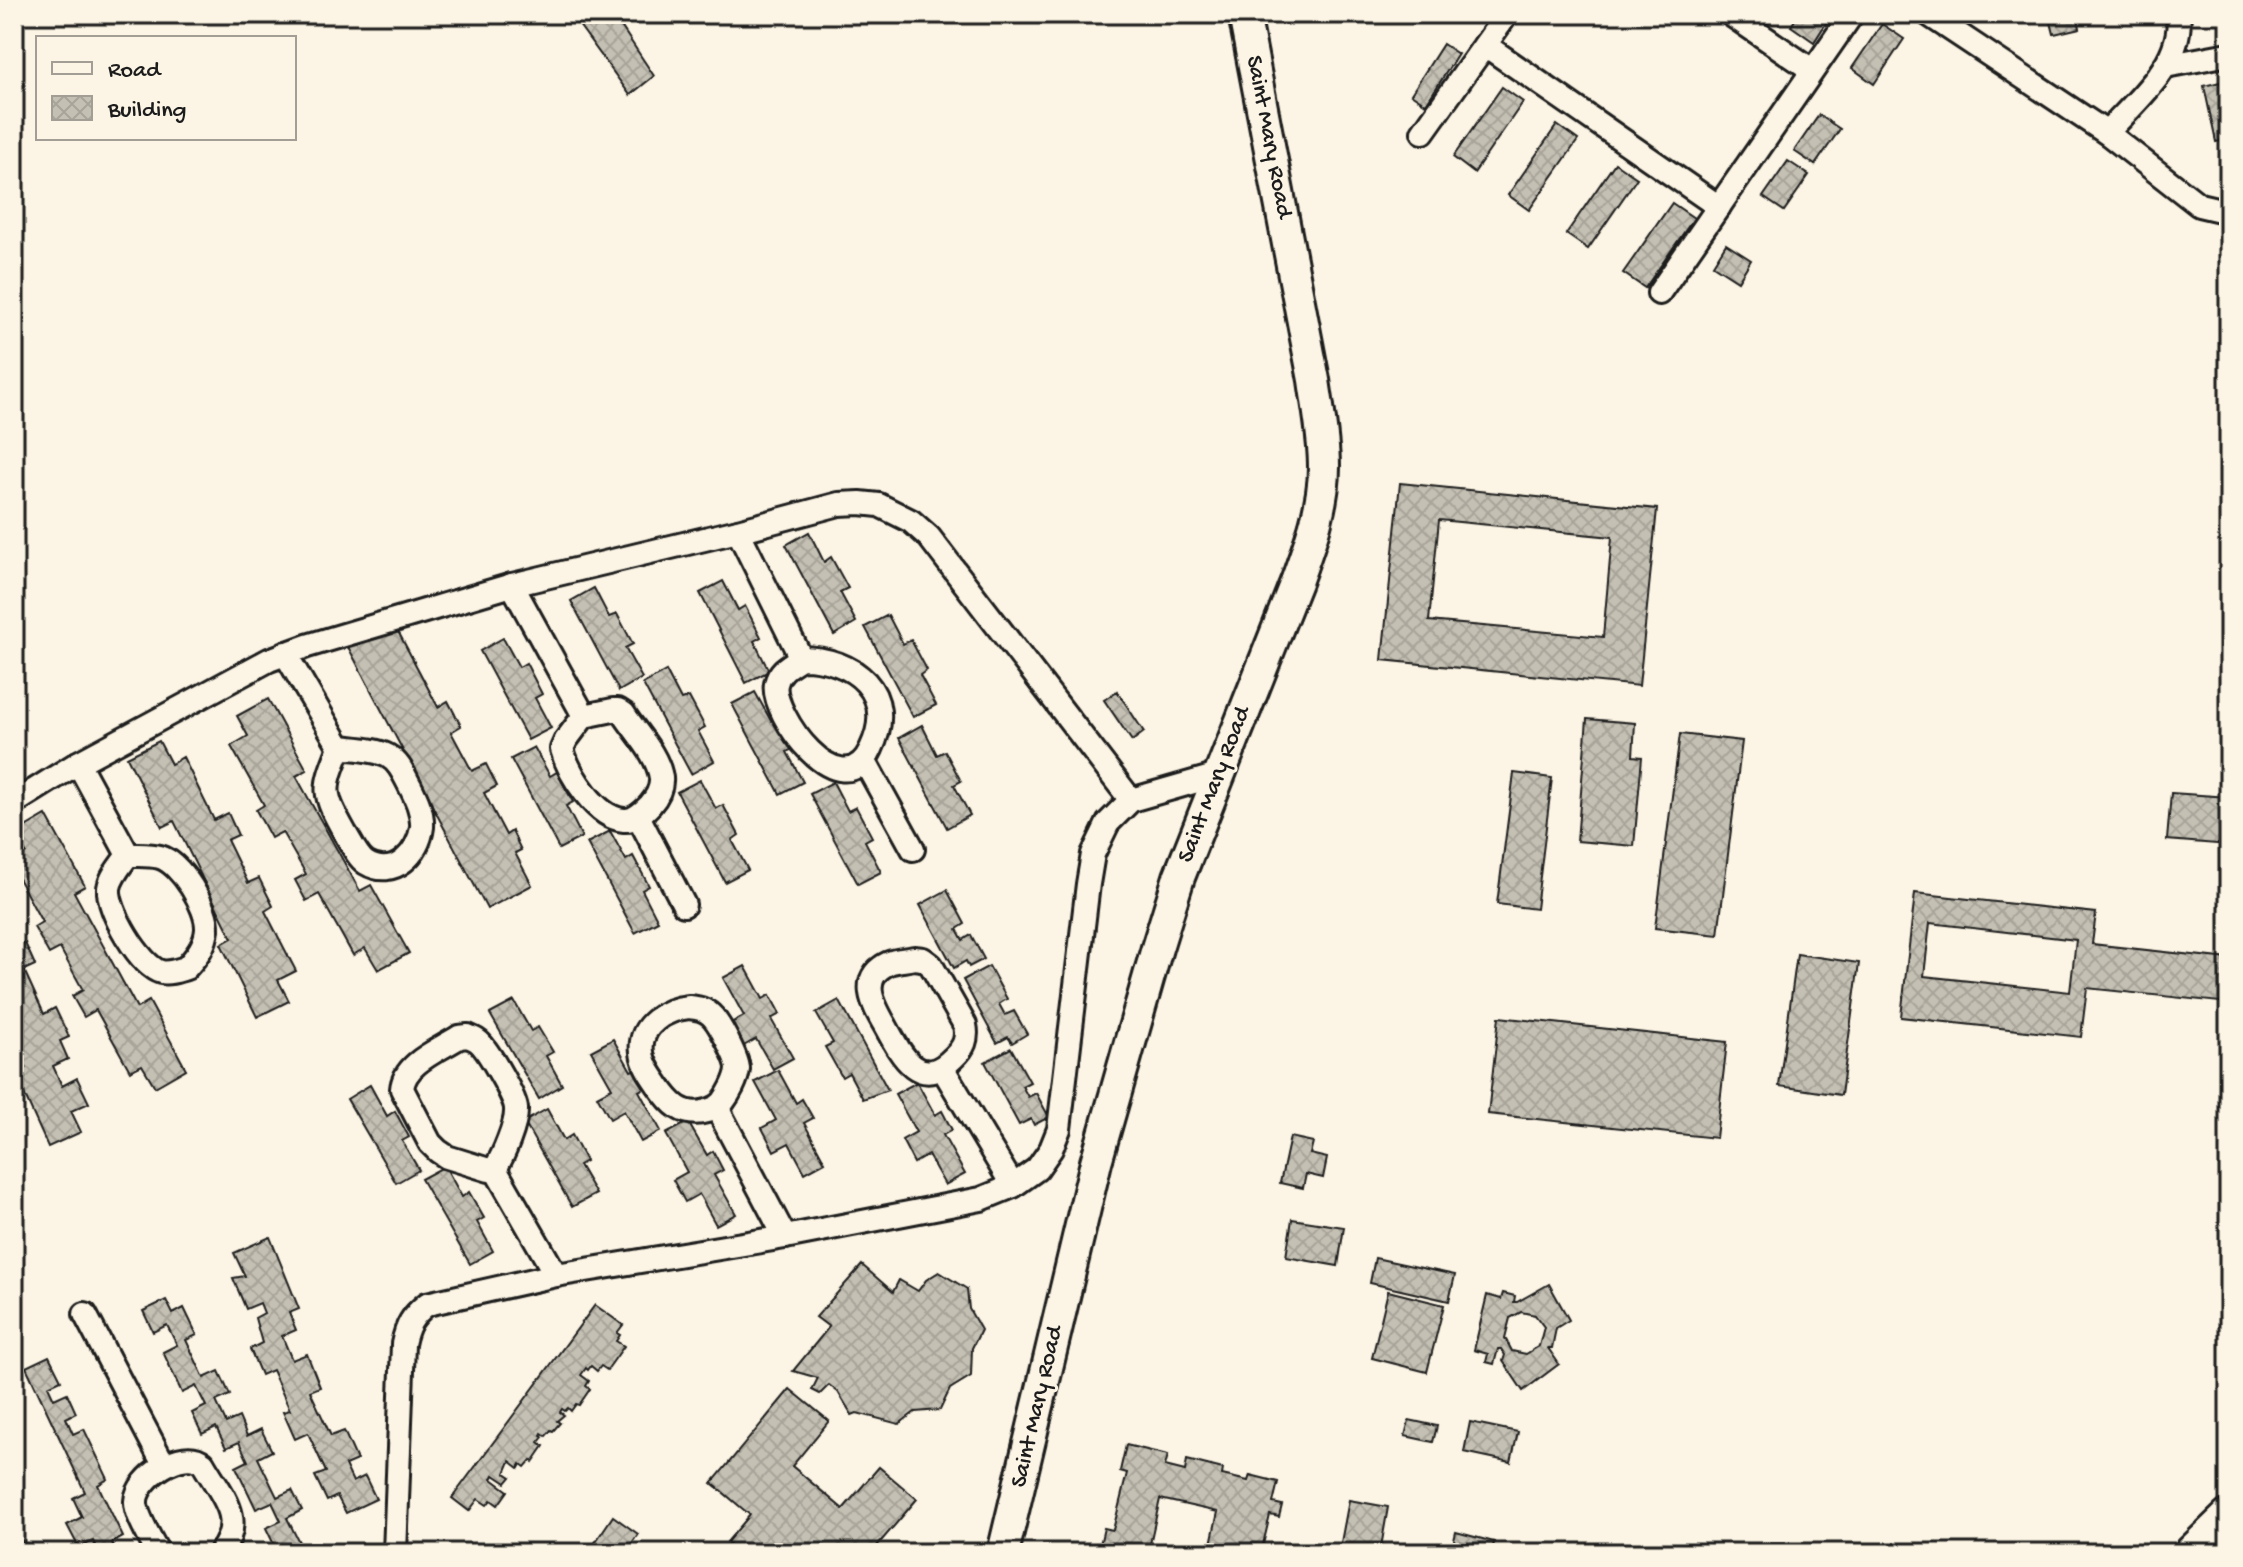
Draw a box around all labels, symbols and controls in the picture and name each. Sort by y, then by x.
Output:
legend [36,36,296,140]
street label: Saint Mary Road [1238,53,1298,223]
text: Road [108,57,162,86]
text: Building [107,97,186,126]
street label: Saint Mary Road [1172,701,1259,867]
street label: Saint Mary Road [1005,1322,1071,1491]

